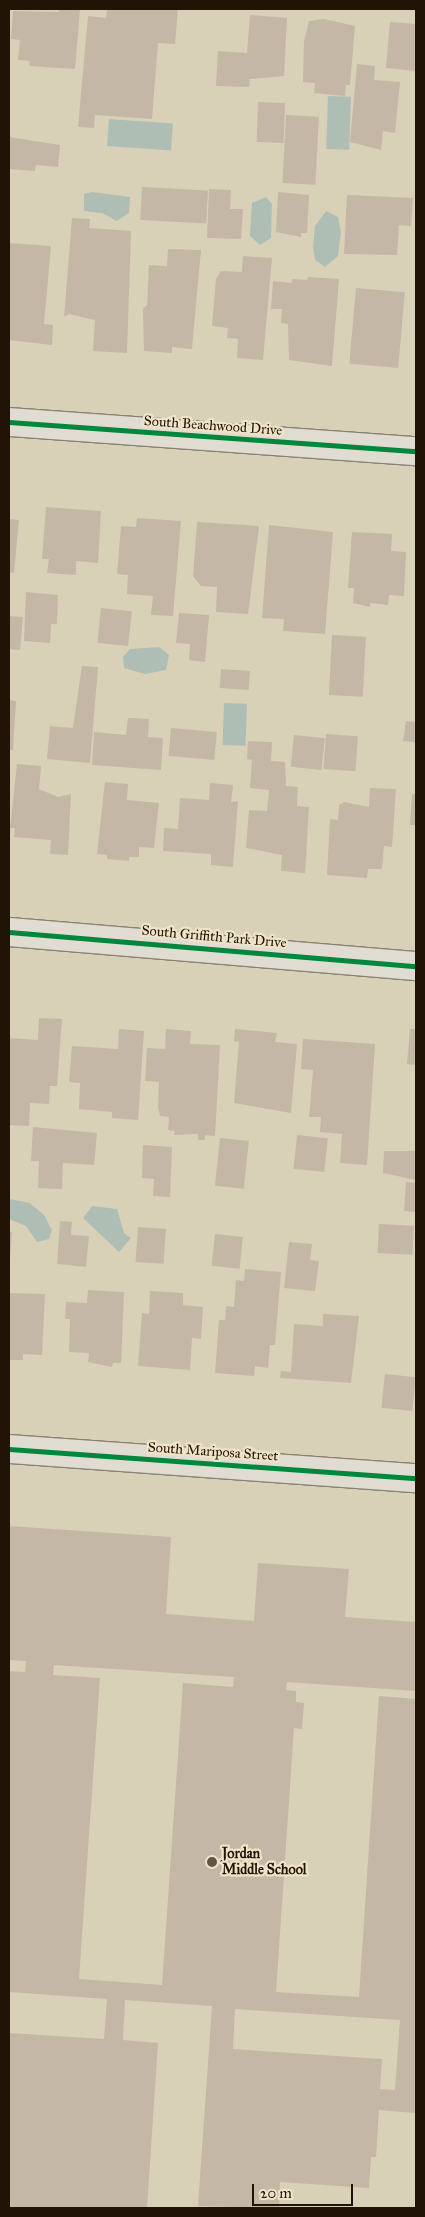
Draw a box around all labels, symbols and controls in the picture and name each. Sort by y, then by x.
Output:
street label: South Beachwood Drive [143,413,283,439]
street label: South Griffith Park Drive [141,922,287,952]
street label: South Mariposa Street [147,1439,279,1465]
place label: Jordan Middle School [222,1846,307,1878]
marker: Jordan Middle School [206,1856,218,1868]
scale bar [255,2174,356,2206]
text: 20 m [260,2184,292,2202]

